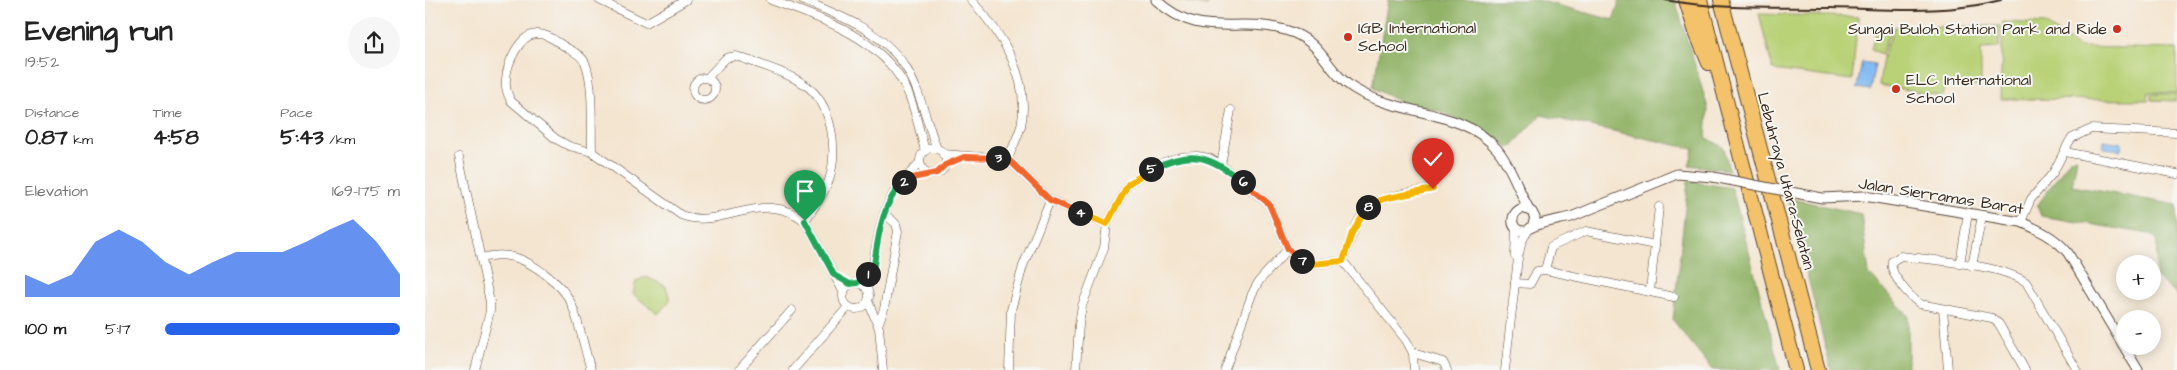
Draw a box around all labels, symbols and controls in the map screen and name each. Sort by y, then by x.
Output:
text: Evening run [25,12,173,51]
button: share [348,17,400,69]
place label: IGB International School [1358,17,1476,57]
place label: Sungai Buloh Station Park and Ride [1848,18,2107,41]
marker: Sungai Buloh Station Park and Ride [2111,23,2123,35]
marker: IGB International School [1342,31,1354,43]
text: 19:52 [25,51,59,73]
place label: ELC International School [1906,69,2031,109]
marker: ELC International School [1890,83,1902,95]
street label: Lebuhraya Utara–Selatan [1751,90,1820,272]
text: Distance [25,103,79,123]
text: Time [153,103,182,123]
text: Pace [280,103,313,123]
text: 0.87 [25,123,68,152]
text: 4:58 [153,123,199,152]
text: 5:43 [280,123,324,152]
text: km [68,130,93,150]
text: /km [324,130,355,150]
pin [1412,138,1454,189]
icon: check [1419,145,1447,173]
pin: 3 [985,146,1011,170]
text: 3 [995,148,1002,168]
pin: 5 [1139,156,1163,182]
text: 5 [1147,159,1156,179]
pin [784,170,826,221]
pin: 2 [891,170,917,194]
pin: 6 [1231,170,1255,194]
text: 2 [900,172,909,192]
text: 6 [1239,172,1248,192]
street label: Jalan Sierramas Barat [1857,172,2026,220]
icon: arrive [791,177,819,205]
text: Elevation [25,180,88,202]
text: 169–175 m [332,180,400,202]
pin: 8 [1355,194,1381,220]
text: 8 [1364,197,1373,217]
pin: 4 [1067,200,1093,226]
text: 4 [1076,203,1085,223]
pin: 7 [1289,248,1315,274]
text: 7 [1298,251,1307,271]
map controls [2116,255,2161,355]
button: + [2116,255,2161,300]
pin: 1 [855,262,881,286]
text: 1 [868,264,869,284]
button: − [2116,310,2161,355]
text: 100 m [25,318,66,340]
text: 5:17 [105,318,131,340]

